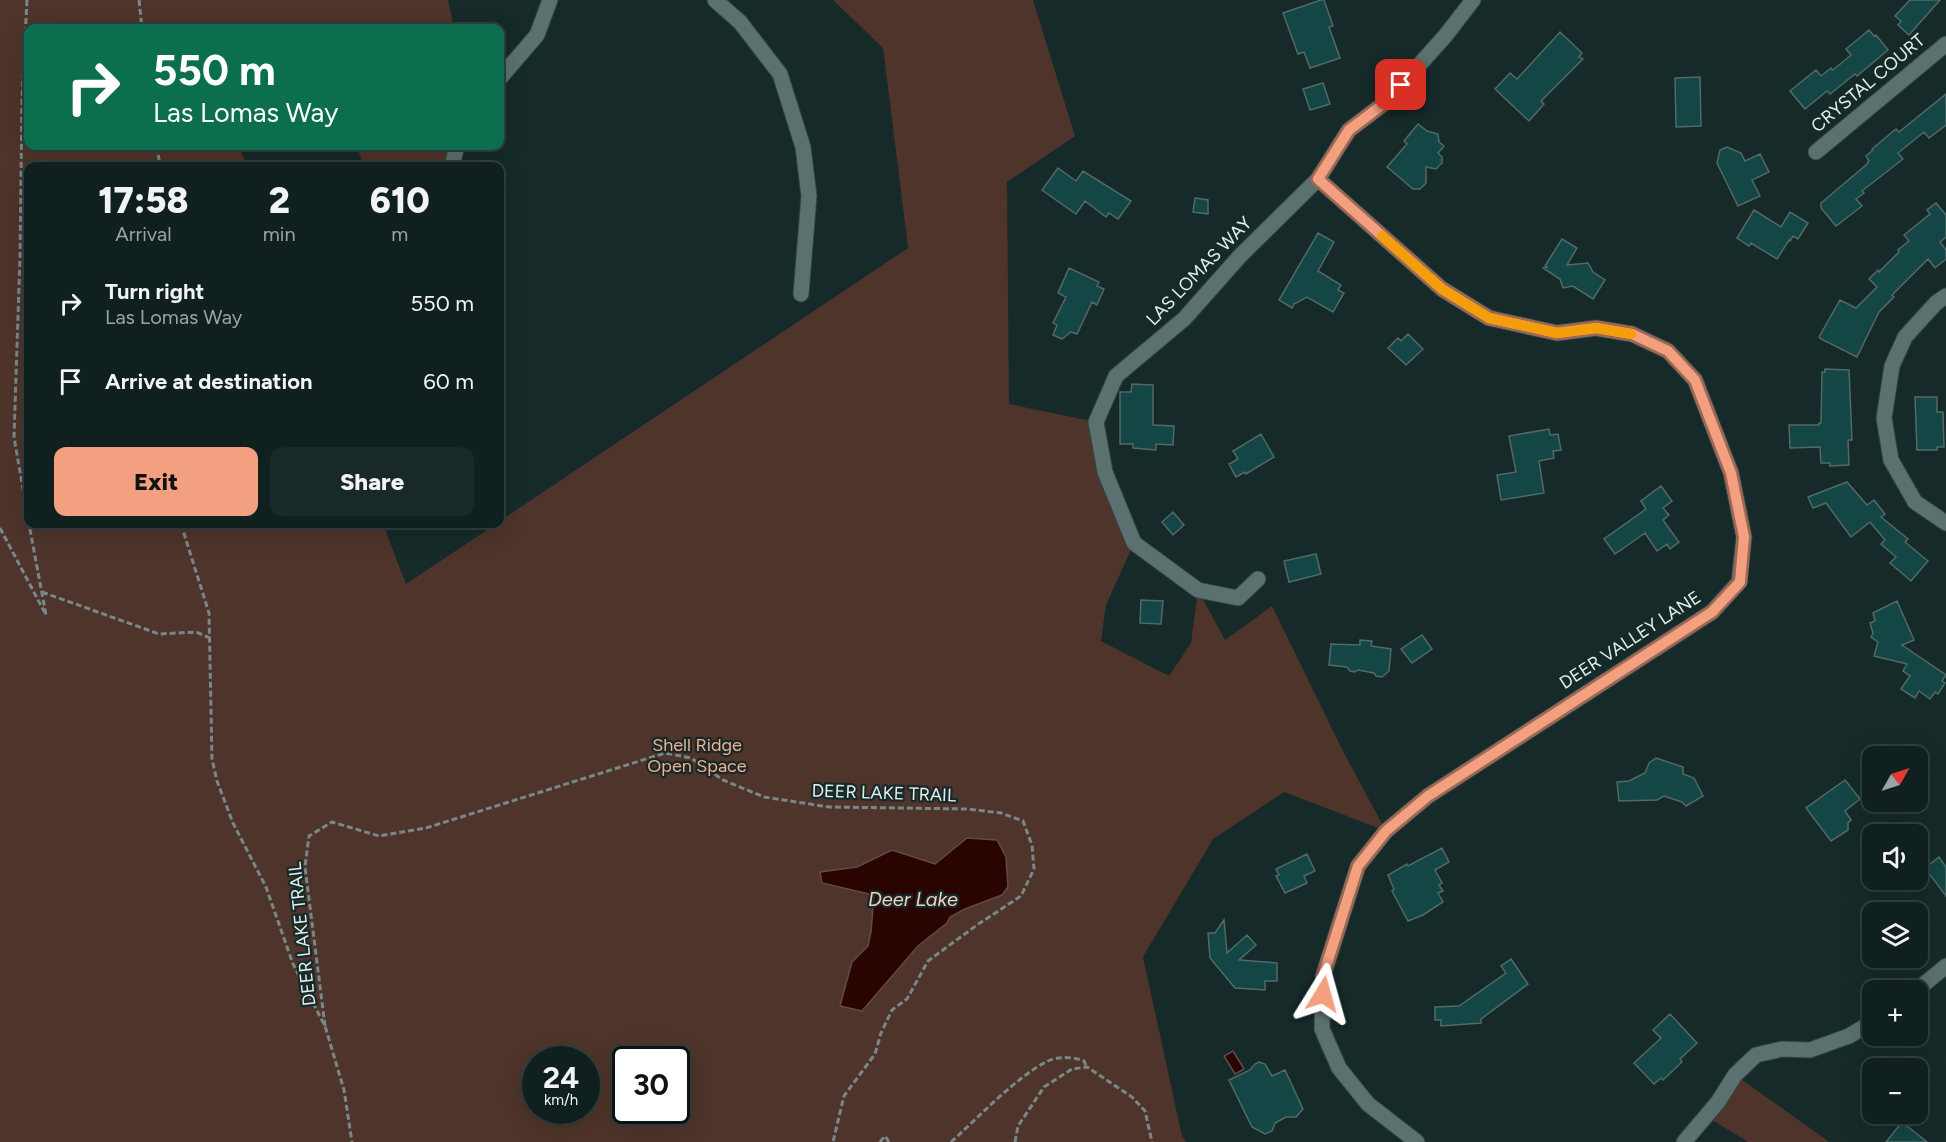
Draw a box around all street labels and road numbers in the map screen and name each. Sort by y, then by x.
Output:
street label: CRYSTAL COURT [1807,29,1929,137]
street label: LAS LOMAS WAY [1142,212,1256,330]
street label: DEER VALLEY LANE [1555,586,1705,694]
street label: DEER LAKE TRAIL [811,779,957,807]
street label: DEER LAKE TRAIL [283,860,321,1007]

